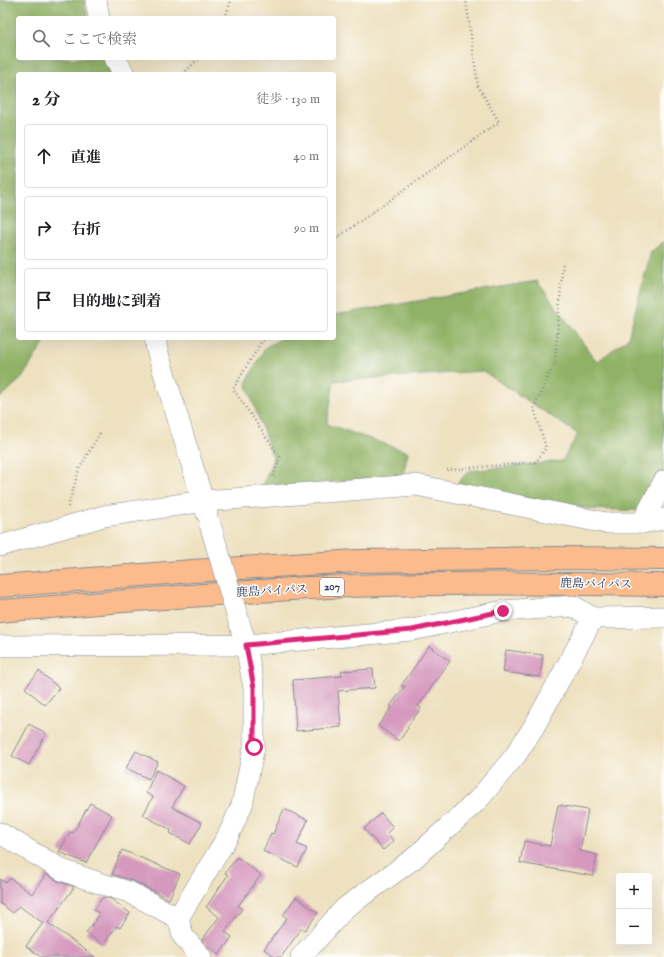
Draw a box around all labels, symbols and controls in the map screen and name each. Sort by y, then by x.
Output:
search box [16,16,336,60]
icon: search [30,27,52,49]
text: ここで検索 [62,30,137,49]
text: 2 分 [32,90,61,111]
text: 徒歩 · 130 m [256,91,320,108]
icon: ahead [33,145,55,167]
text: 直進 [71,148,101,167]
text: 40 m [293,148,319,165]
icon: right [33,217,55,239]
text: 右折 [71,220,101,239]
text: 90 m [294,220,319,237]
icon: arrive [33,289,55,311]
text: 目的地に到着 [71,292,161,311]
street label: 鹿島バイパス [560,576,632,592]
road number: 207 [320,578,344,596]
street label: 鹿島バイパス [236,582,308,600]
route end [494,602,512,620]
route start [245,738,263,756]
map controls [616,873,652,945]
button: + [616,873,652,909]
button: − [616,909,652,945]

